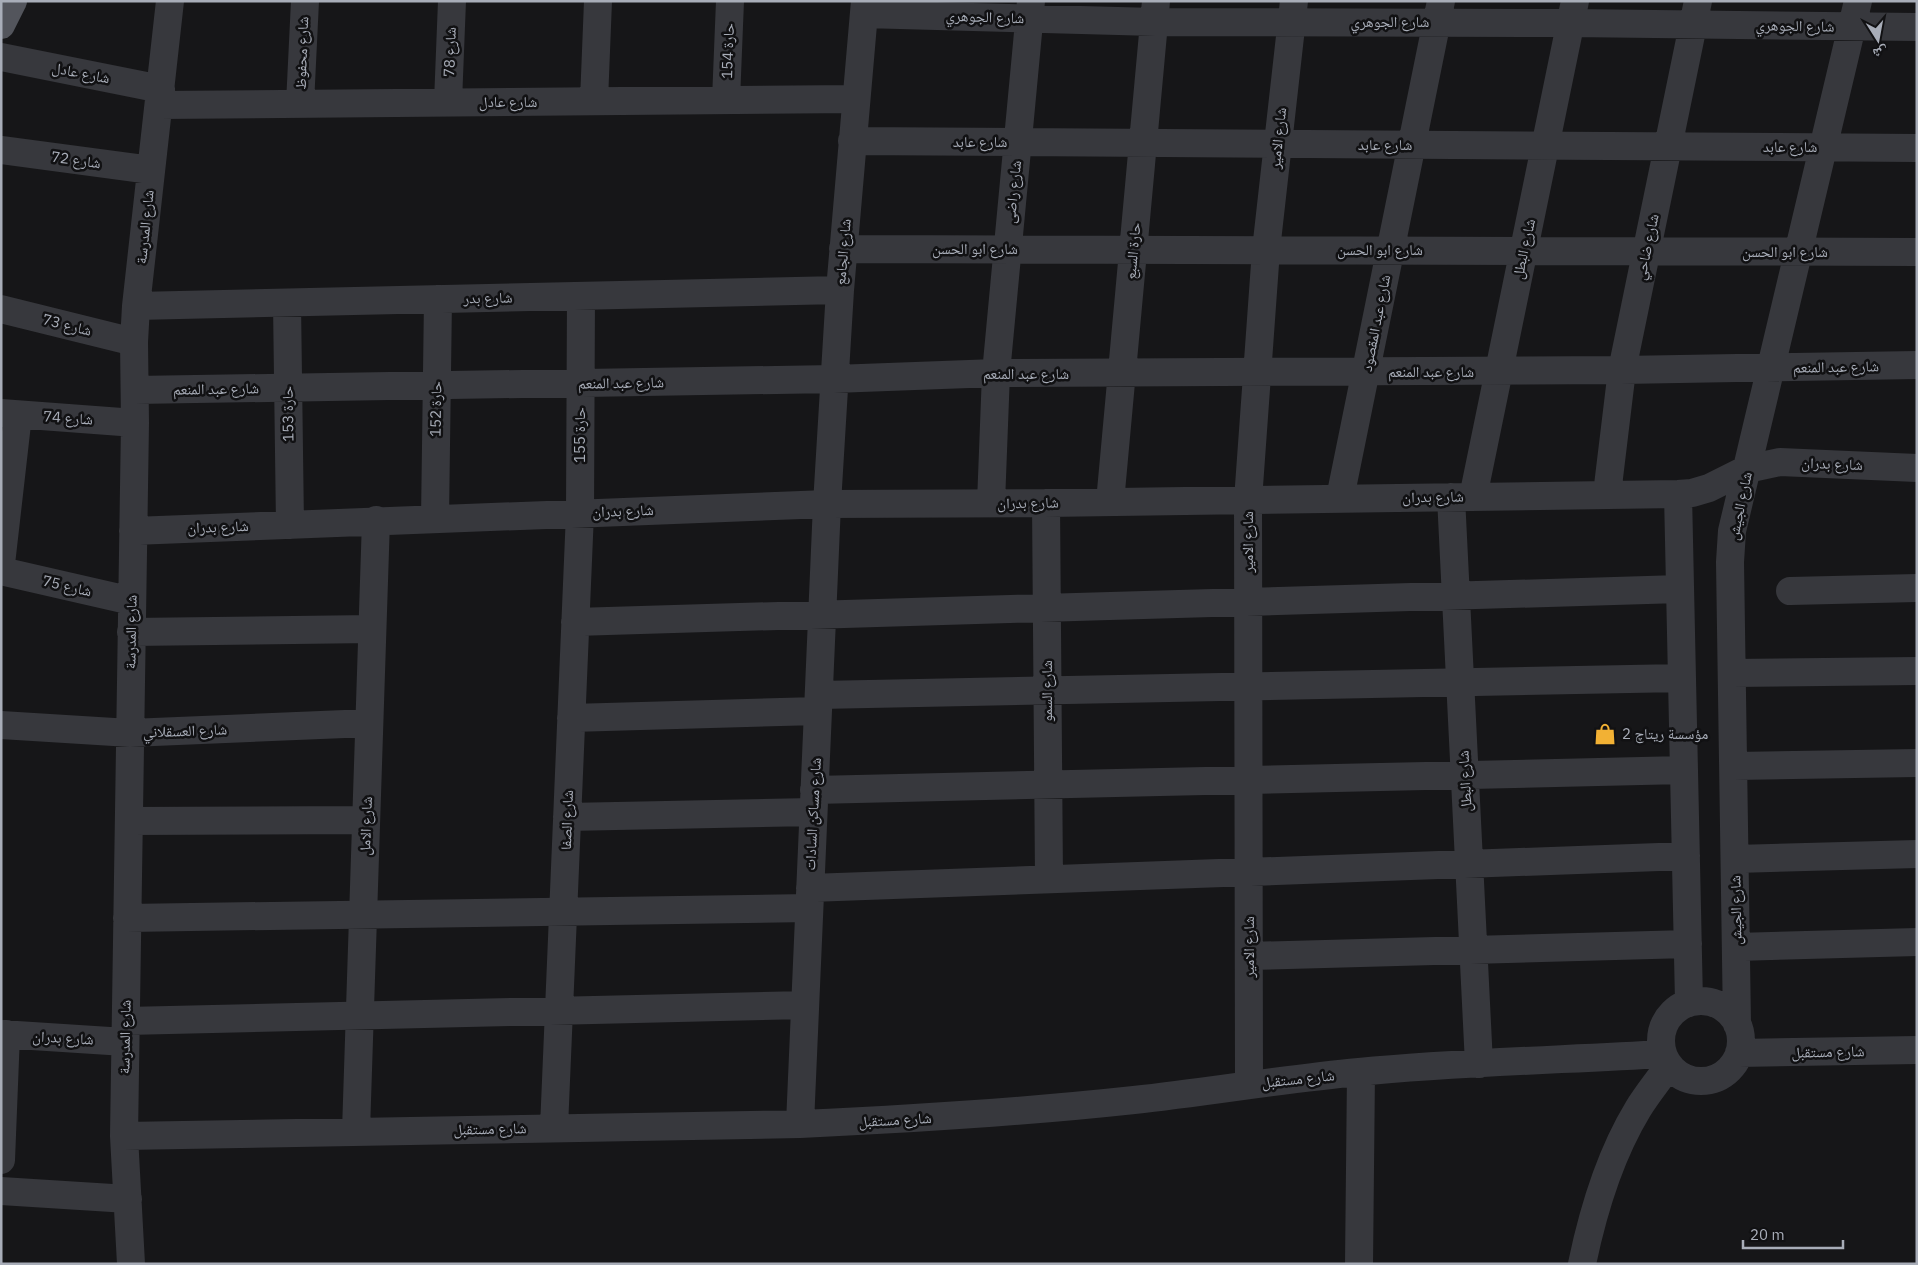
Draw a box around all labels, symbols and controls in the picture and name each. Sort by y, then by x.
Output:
street label: شارع الجوهري [945,6,1025,30]
street label: شارع الجوهري [1351,12,1430,34]
street label: شارع الجوهري [1755,15,1835,38]
north arrow [1853,15,1903,65]
street label: شارع محفوظ [291,16,313,90]
street label: حارة 154 [717,22,738,79]
street label: شارع 78 [439,27,461,77]
text: ش [1871,43,1889,63]
street label: شارع عادل [50,58,112,88]
street label: شارع عادل [479,92,537,112]
street label: شارع الامير [1265,106,1291,171]
street label: شارع عابد [953,132,1007,152]
street label: شارع عابد [1358,135,1412,155]
street label: شارع عابد [1763,137,1817,157]
street label: شارع 72 [50,147,102,173]
street label: شارع راضى [1000,159,1026,225]
street label: شارع المدرسة [131,189,159,265]
street label: شارع ضاحي [1630,212,1666,282]
street label: شارع البطل [1508,217,1540,281]
street label: شارع الجامع [830,218,856,286]
street label: حارة السبع [1121,221,1145,280]
street label: شارع ابو الحسن [932,239,1018,259]
street label: شارع ابو الحسن [1337,240,1423,260]
street label: شارع ابو الحسن [1742,242,1828,262]
street label: شارع عبد المقصود [1357,273,1395,373]
street label: شارع بدر [462,288,513,308]
street label: شارع 73 [40,309,94,341]
street label: شارع عبد المنعم [1793,356,1879,378]
street label: شارع عبد المنعم [1388,362,1474,382]
street label: شارع عبد المنعم [983,364,1069,384]
street label: شارع عبد المنعم [578,372,664,394]
street label: شارع عبد المنعم [173,378,259,400]
street label: حارة 152 [426,380,445,437]
street label: حارة 153 [278,385,297,442]
street label: شارع 74 [42,406,94,430]
street label: حارة 155 [570,407,589,463]
street label: شارع بدران [1801,453,1863,475]
street label: شارع الجيش [1723,470,1757,542]
street label: شارع بدران [1402,486,1464,508]
street label: شارع بدران [997,492,1059,514]
street label: شارع بدران [592,500,654,522]
street label: شارع الامير [1238,511,1258,574]
street label: شارع بدران [187,516,249,538]
street label: شارع 75 [40,571,94,601]
street label: شارع المدرسة [120,594,142,669]
street label: شارع السمو [1037,660,1057,722]
street label: شارع العسقلاني [142,720,228,744]
shop icon: مؤسسة ريتاچ 2 [1592,721,1618,747]
place label: مؤسسة ريتاچ 2 [1622,724,1708,744]
street label: شارع البطل [1453,750,1477,812]
street label: شارع مساكن السادات [800,757,826,871]
street label: شارع الصفا [556,790,578,850]
street label: شارع الامل [355,796,377,856]
street label: شارع الجيش [1725,875,1747,945]
street label: شارع الامير [1239,916,1259,979]
street label: شارع المدرسة [114,999,136,1074]
street label: شارع بدران [32,1026,94,1050]
street label: شارع مستقبل [1791,1041,1865,1063]
street label: شارع مستقبل [1261,1065,1336,1093]
street label: شارع مستقبل [858,1108,932,1132]
street label: شارع مستقبل [453,1118,527,1140]
scale bar [1743,1218,1843,1250]
text: 20 m [1750,1225,1785,1244]

